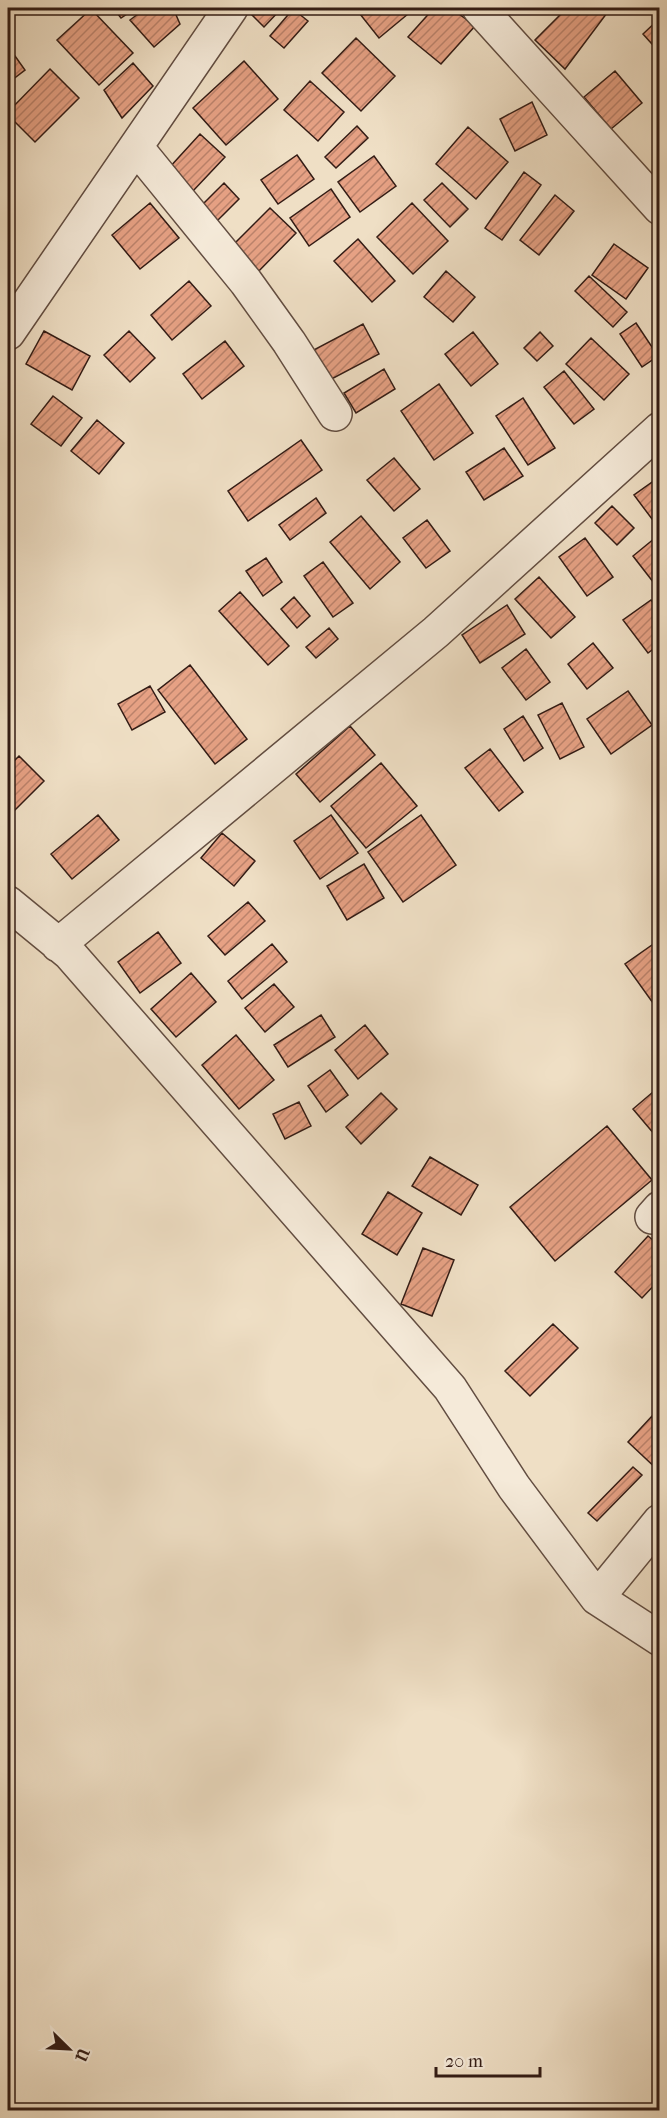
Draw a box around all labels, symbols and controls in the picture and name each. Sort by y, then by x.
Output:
north arrow [39,2019,99,2079]
scale bar [436,2040,540,2078]
text: U [71,2044,94,2065]
text: 20 m [445,2051,483,2072]

